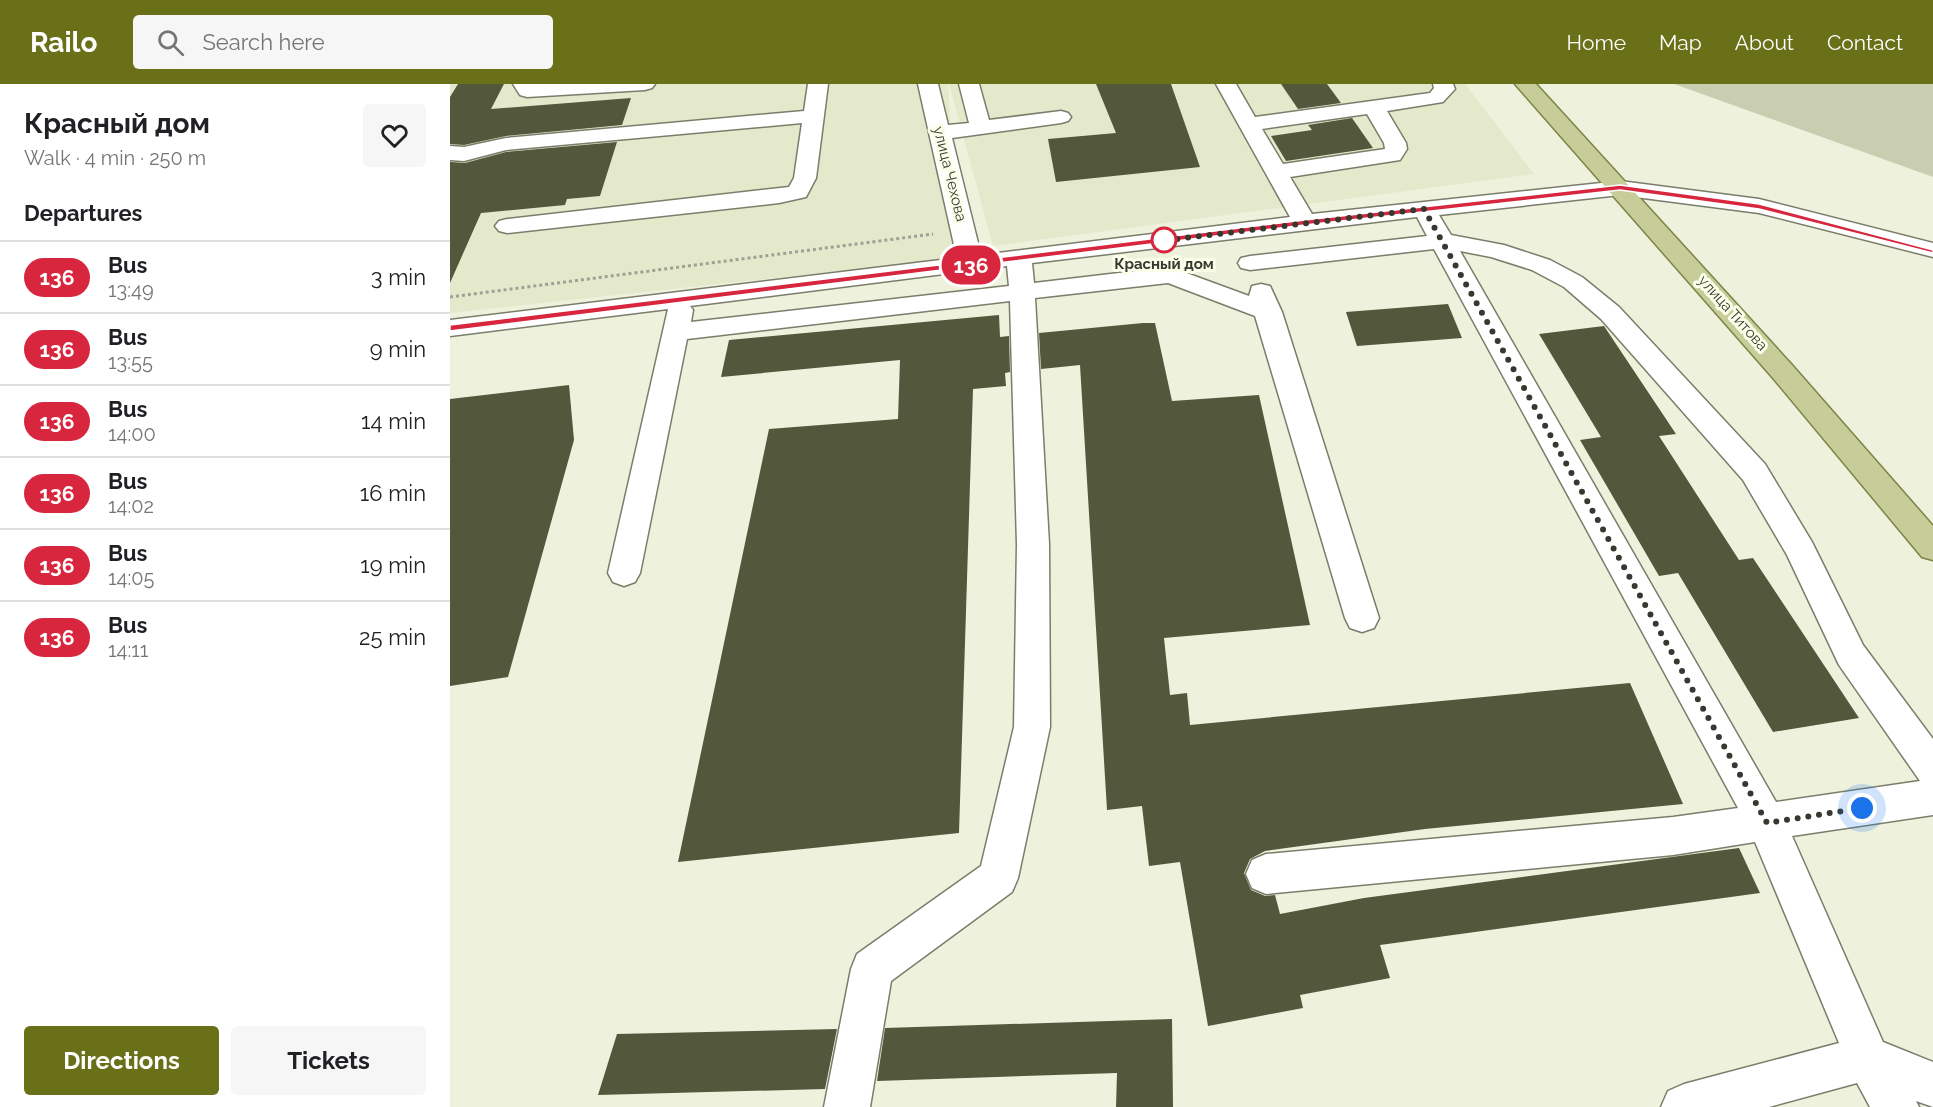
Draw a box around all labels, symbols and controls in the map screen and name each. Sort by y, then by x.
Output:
search box [133,15,553,69]
text: Railo [30,26,97,59]
icon: search [154,26,187,59]
text: Search here [202,29,325,55]
text: Home [1567,30,1626,55]
text: Map [1659,30,1702,55]
text: About [1735,30,1794,55]
text: Contact [1827,30,1903,55]
button: heart [363,104,426,167]
text: Красный дом [24,107,210,140]
street label: улица Чехова [929,125,971,223]
text: Walk · 4 min · 250 m [24,146,206,170]
text: Departures [24,200,142,226]
marker: Красный дом [1151,227,1177,253]
line badge: 136 [936,246,1006,285]
text: Bus [108,252,147,278]
text: 136 [954,253,988,278]
place label: Красный дом [1114,255,1214,273]
text: 3 min [371,264,426,290]
text: 136 [40,265,74,290]
street label: улица Титова [1695,272,1771,354]
text: 13:49 [108,278,154,302]
text: Bus [108,324,147,350]
text: 9 min [370,336,426,362]
text: 136 [40,337,74,362]
text: 13:55 [108,350,153,374]
text: Bus [108,396,147,422]
text: 14 min [361,408,426,434]
text: 136 [40,409,74,434]
text: 14:00 [108,422,156,446]
text: Bus [108,468,147,494]
text: 16 min [360,480,426,506]
text: 136 [40,481,74,506]
text: 14:02 [108,494,154,518]
text: Bus [108,540,147,566]
text: 19 min [360,552,426,578]
text: 136 [40,553,74,578]
text: 14:05 [108,566,154,590]
text: Bus [108,612,147,638]
text: 25 min [359,624,426,650]
text: 136 [40,625,74,650]
text: 14:11 [108,638,148,662]
your location [1847,793,1877,823]
button: Directions [24,1026,219,1095]
button: Tickets [231,1026,426,1095]

